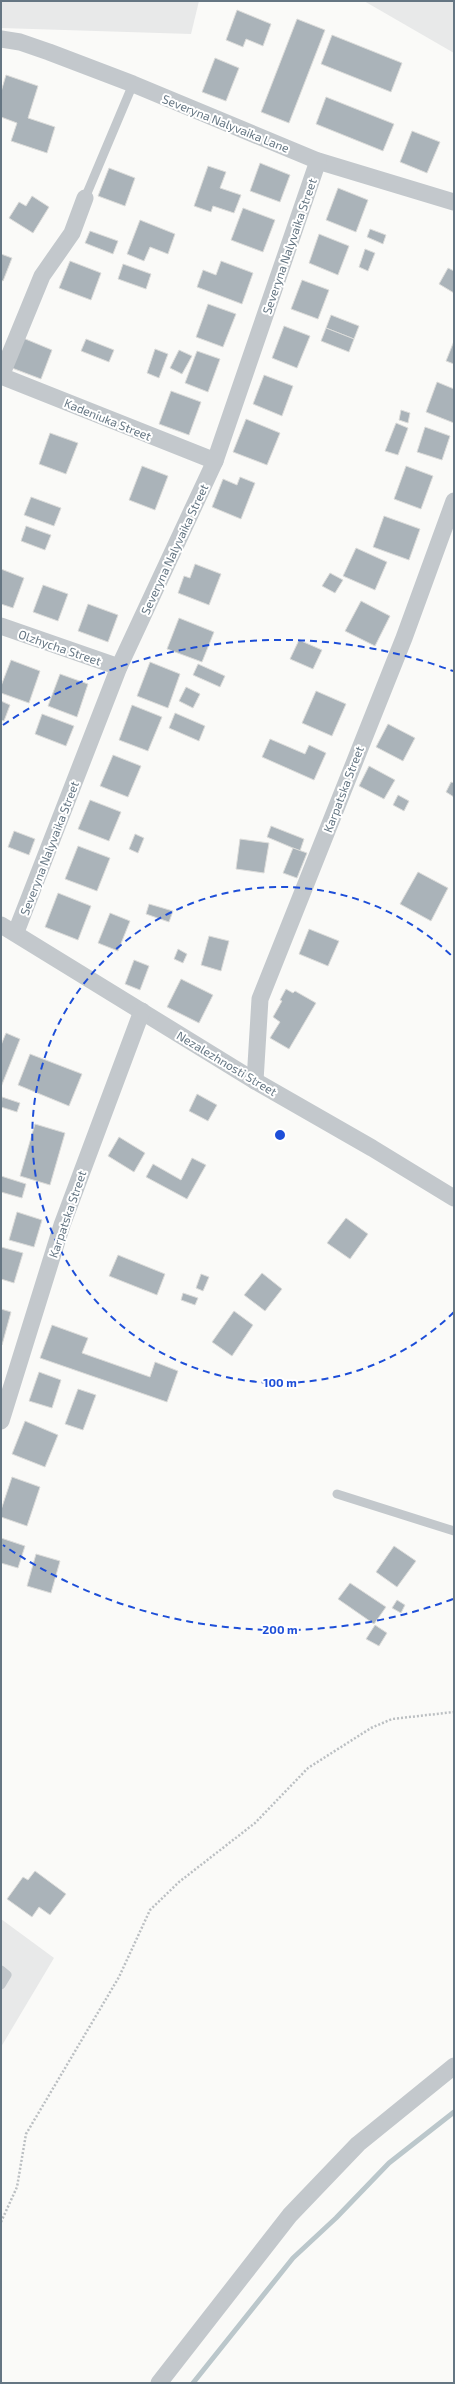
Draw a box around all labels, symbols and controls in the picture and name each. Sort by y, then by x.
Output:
street label: Severyna Nalyvaika Lane [161,91,291,155]
street label: Severyna Nalyvaika Street [259,176,319,316]
street label: Kadeniuka Street [62,395,154,443]
street label: Severyna Nalyvaika Street [138,481,211,617]
street label: Olzhycha Street [17,626,104,668]
street label: Karpatska Street [320,743,366,834]
street label: Severyna Nalyvaika Street [17,779,81,917]
street label: Nezalezhnosti Street [174,1028,280,1099]
centre of rings [273,1128,287,1142]
street label: Karpatska Street [45,1168,89,1260]
text: 100 m [263,1375,297,1389]
text: 200 m [262,1622,298,1636]

